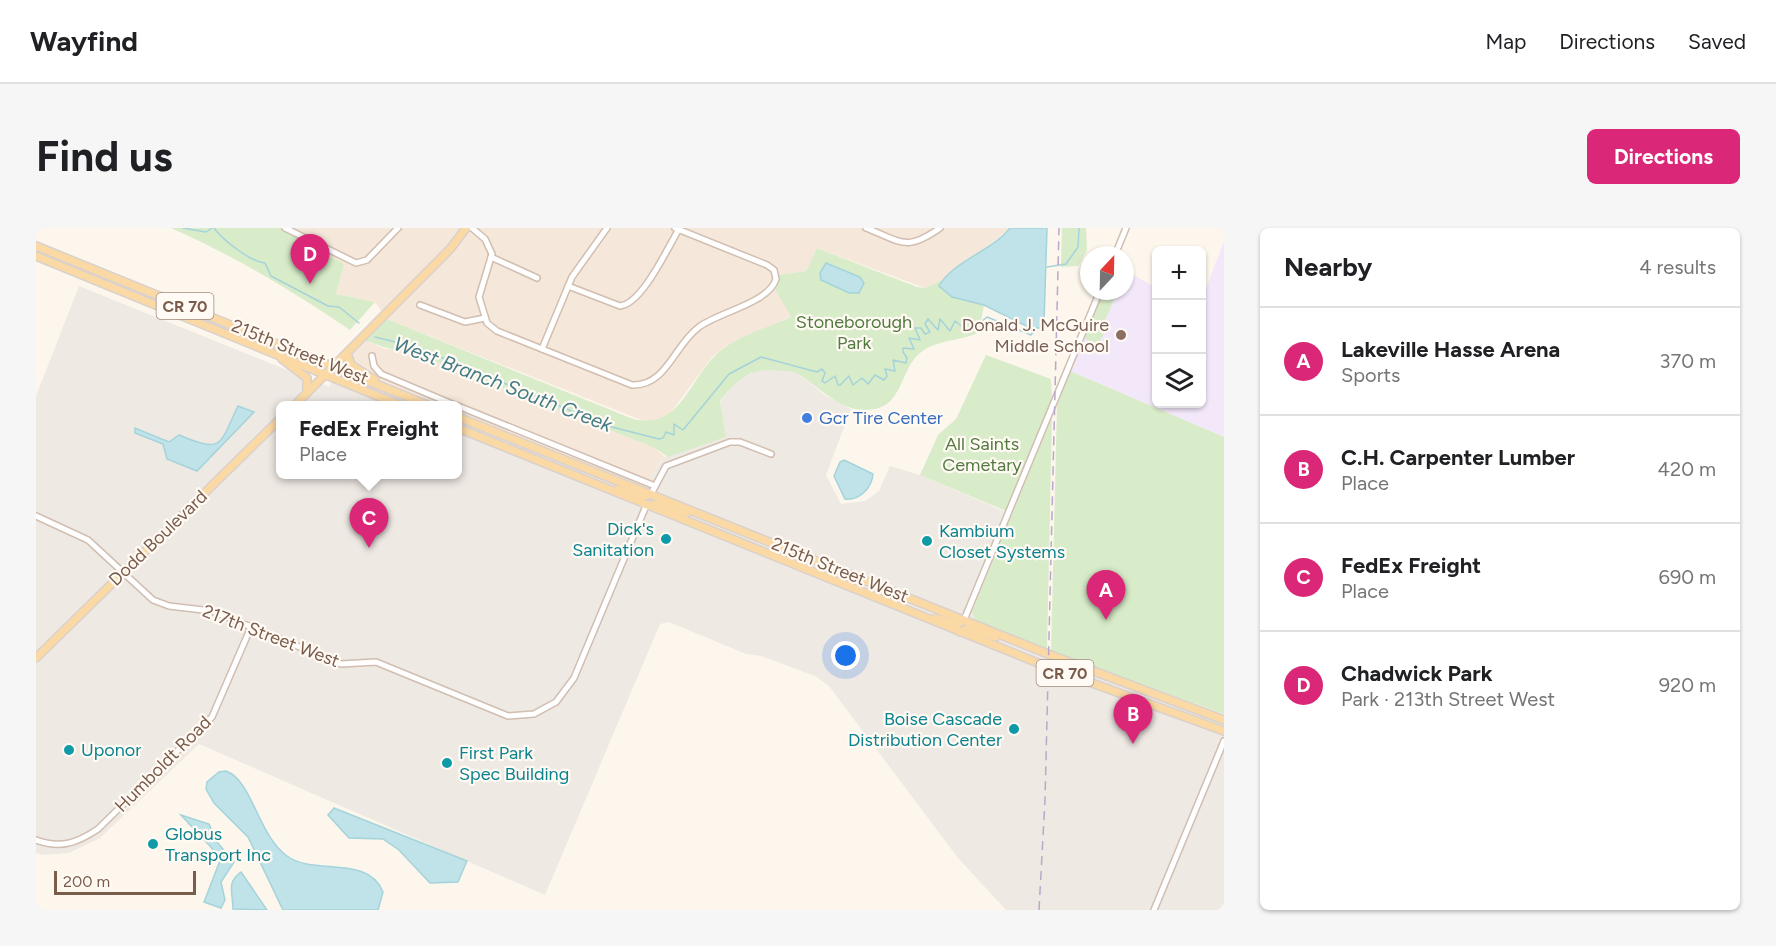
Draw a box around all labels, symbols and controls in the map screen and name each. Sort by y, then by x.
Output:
text: Wayfind [30,24,138,58]
text: Map [1485,29,1526,54]
text: Directions [1559,29,1655,54]
text: Saved [1688,29,1746,54]
button: Directions [1587,129,1740,184]
text: Find us [36,131,173,182]
pin: D [290,235,330,284]
north arrow [1080,246,1134,300]
map controls [1152,246,1206,408]
button: + [1152,246,1206,300]
text: Nearby [1284,251,1372,283]
text: 4 results [1639,255,1716,279]
road number: CR 70 [156,293,214,319]
button: − [1152,300,1206,354]
park label: Stoneborough Park [796,311,912,354]
place label: Donald J. McGuire Middle School [962,314,1109,357]
street label: 215th Street West [228,315,372,390]
marker: Donald J. McGuire Middle School [1114,328,1128,342]
water label: West Branch South Creek [390,331,617,437]
text: Lakeville Hasse Arena [1341,336,1560,363]
text: A [1296,349,1311,373]
text: 370 m [1660,349,1716,373]
button: layers [1152,354,1206,408]
text: Sports [1341,363,1400,387]
popup [276,401,462,479]
place label: Gcr Tire Center [819,407,943,429]
marker: Gcr Tire Center [800,411,814,425]
text: FedEx Freight [299,415,439,442]
park label: All Saints Cemetary [942,433,1022,476]
text: Place [299,442,347,466]
text: C.H. Carpenter Lumber [1341,444,1575,471]
text: B [1297,457,1310,481]
text: 420 m [1658,457,1716,481]
text: Place [1341,471,1389,495]
street label: Dodd Boulevard [104,486,212,590]
pin: C [350,498,388,548]
place label: Dick's Sanitation [572,518,654,561]
place label: Kambium Closet Systems [939,520,1065,563]
marker: Dick's Sanitation [659,532,673,546]
street label: 215th Street West [768,533,912,608]
marker: Kambium Closet Systems [920,534,934,548]
text: FedEx Freight [1341,552,1481,579]
text: C [1296,565,1311,589]
text: 690 m [1659,565,1716,589]
pin: A [1086,570,1126,620]
text: Place [1341,579,1389,603]
street label: 217th Street West [199,600,343,672]
your location [831,641,860,670]
road number: CR 70 [1036,660,1094,686]
text: Chadwick Park [1341,660,1492,687]
text: D [1297,673,1311,697]
text: 920 m [1659,673,1716,697]
text: Park · 213th Street West [1341,687,1555,711]
pin: B [1114,694,1152,744]
place label: Boise Cascade Distribution Center [848,708,1002,751]
street label: Humboldt Road [110,711,216,817]
marker: Boise Cascade Distribution Center [1007,722,1021,736]
place label: Uponor [81,739,141,761]
place label: First Park Spec Building [459,742,569,785]
marker: Uponor [62,743,76,757]
marker: First Park Spec Building [440,756,454,770]
place label: Globus Transport Inc [165,823,271,866]
marker: Globus Transport Inc [146,837,160,851]
scale bar [54,868,196,896]
text: 200 m [63,872,110,891]

